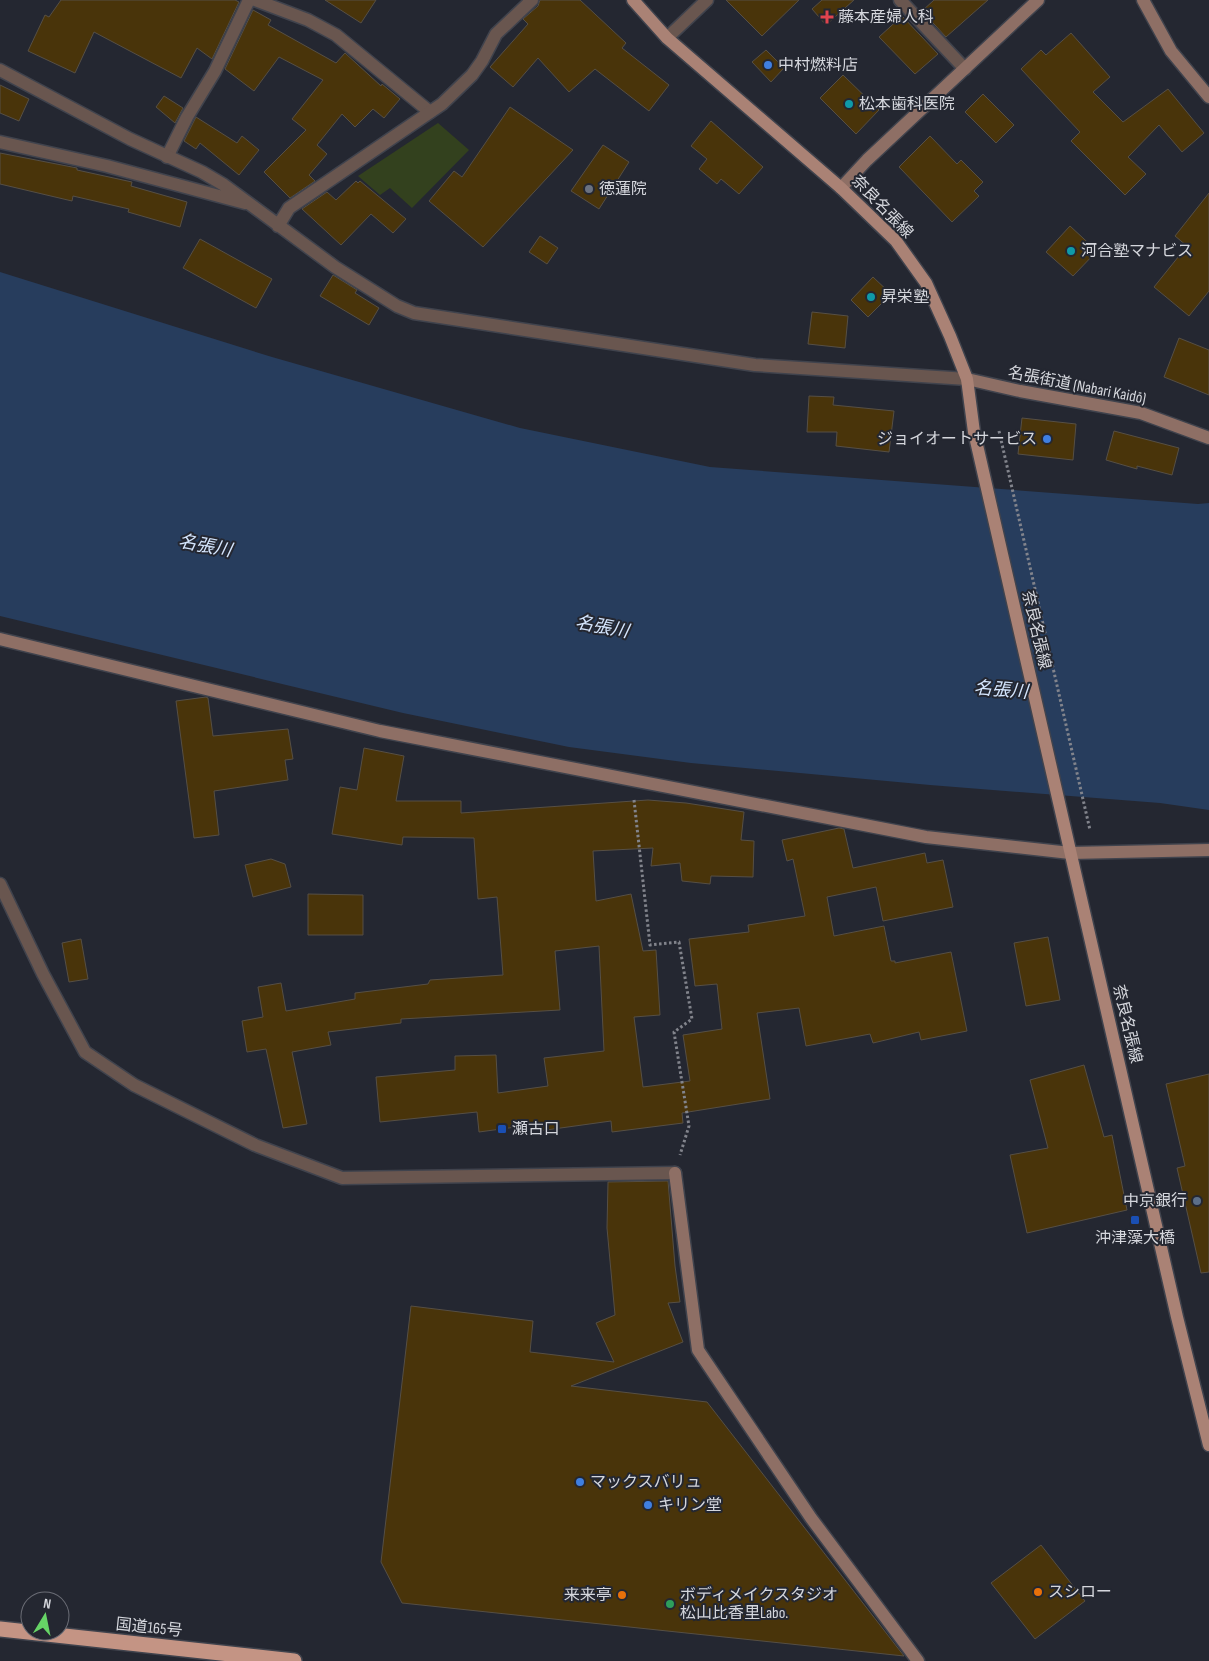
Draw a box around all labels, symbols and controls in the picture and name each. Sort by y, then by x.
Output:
place label: 藤本産婦人科 [838,8,934,27]
marker: 藤本産婦人科 [820,10,834,24]
place label: 中村燃料店 [778,56,858,75]
marker: 中村燃料店 [762,59,774,71]
place label: 松本歯科医院 [859,95,955,114]
marker: 松本歯科医院 [843,98,855,110]
street label: 奈良名張線 [847,172,917,242]
place label: 徳蓮院 [599,180,647,199]
marker: 徳蓮院 [583,183,595,195]
place label: 河合塾マナビス [1081,242,1193,261]
marker: 河合塾マナビス [1065,245,1077,257]
place label: 昇栄塾 [881,288,929,307]
marker: 昇栄塾 [865,291,877,303]
street label: 名張街道 (Nabari Kaidō) [1006,363,1148,409]
place label: ジョイオートサービス [877,430,1037,449]
marker: ジョイオートサービス [1041,433,1053,445]
water label: 名張川 [176,531,235,562]
street label: 奈良名張線 [1018,589,1054,671]
water label: 名張川 [573,612,632,643]
water label: 名張川 [973,677,1031,703]
street label: 奈良名張線 [1109,983,1145,1065]
place label: 瀬古口 [512,1120,560,1139]
marker: 瀬古口 [496,1123,508,1135]
place label: 中京銀行 [1123,1192,1187,1211]
marker: 中京銀行 [1191,1195,1203,1207]
marker: 沖津藻大橋 [1129,1214,1141,1226]
place label: 沖津藻大橋 [1095,1229,1175,1248]
place label: マックスバリュ [590,1473,702,1492]
marker: マックスバリュ [574,1476,586,1488]
place label: キリン堂 [658,1496,722,1515]
marker: キリン堂 [642,1499,654,1511]
place label: スシロー [1048,1583,1112,1602]
place label: 来来亭 [564,1586,612,1605]
place label: ボディメイクスタジオ 松山比香里Labo. [680,1586,838,1623]
marker: スシロー [1032,1586,1044,1598]
marker: 来来亭 [616,1589,628,1601]
north arrow [20,1591,70,1641]
text: N [42,1595,52,1613]
marker: ボディメイクスタジオ 松山比香里Labo. [664,1598,676,1610]
street label: 国道165号 [115,1615,183,1641]

